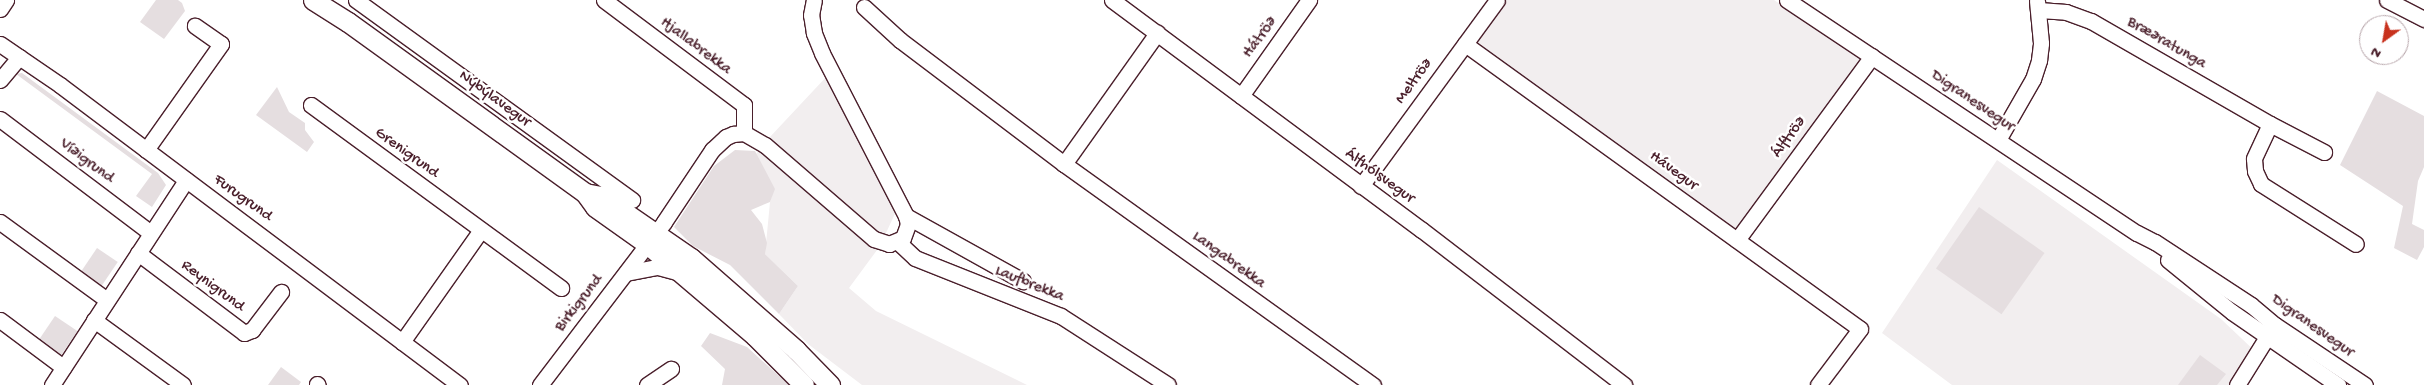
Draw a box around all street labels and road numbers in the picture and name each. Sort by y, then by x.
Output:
street label: Hátröð [1240,13,1282,63]
street label: Hjallabrekka [656,14,734,80]
street label: Bræðratunga [2123,14,2209,74]
street label: Meltröð [1392,56,1438,108]
street label: Nýbýlavegur [454,67,534,133]
street label: Digranesvegur [1926,67,2018,137]
street label: Álftröð [1769,114,1811,162]
street label: Grenigrund [370,124,442,184]
street label: Víðigrund [55,135,117,189]
street label: Álfhólsvegur [1340,145,1418,209]
street label: Hávegur [1645,148,1701,196]
street label: Furugrund [209,171,275,227]
street label: Langabrekka [1188,228,1268,294]
street label: Reynigrund [176,257,248,317]
street label: Laufbrekka [992,262,1066,308]
street label: Birkigrund [552,272,608,336]
street label: Digranesvegur [2267,291,2357,363]

